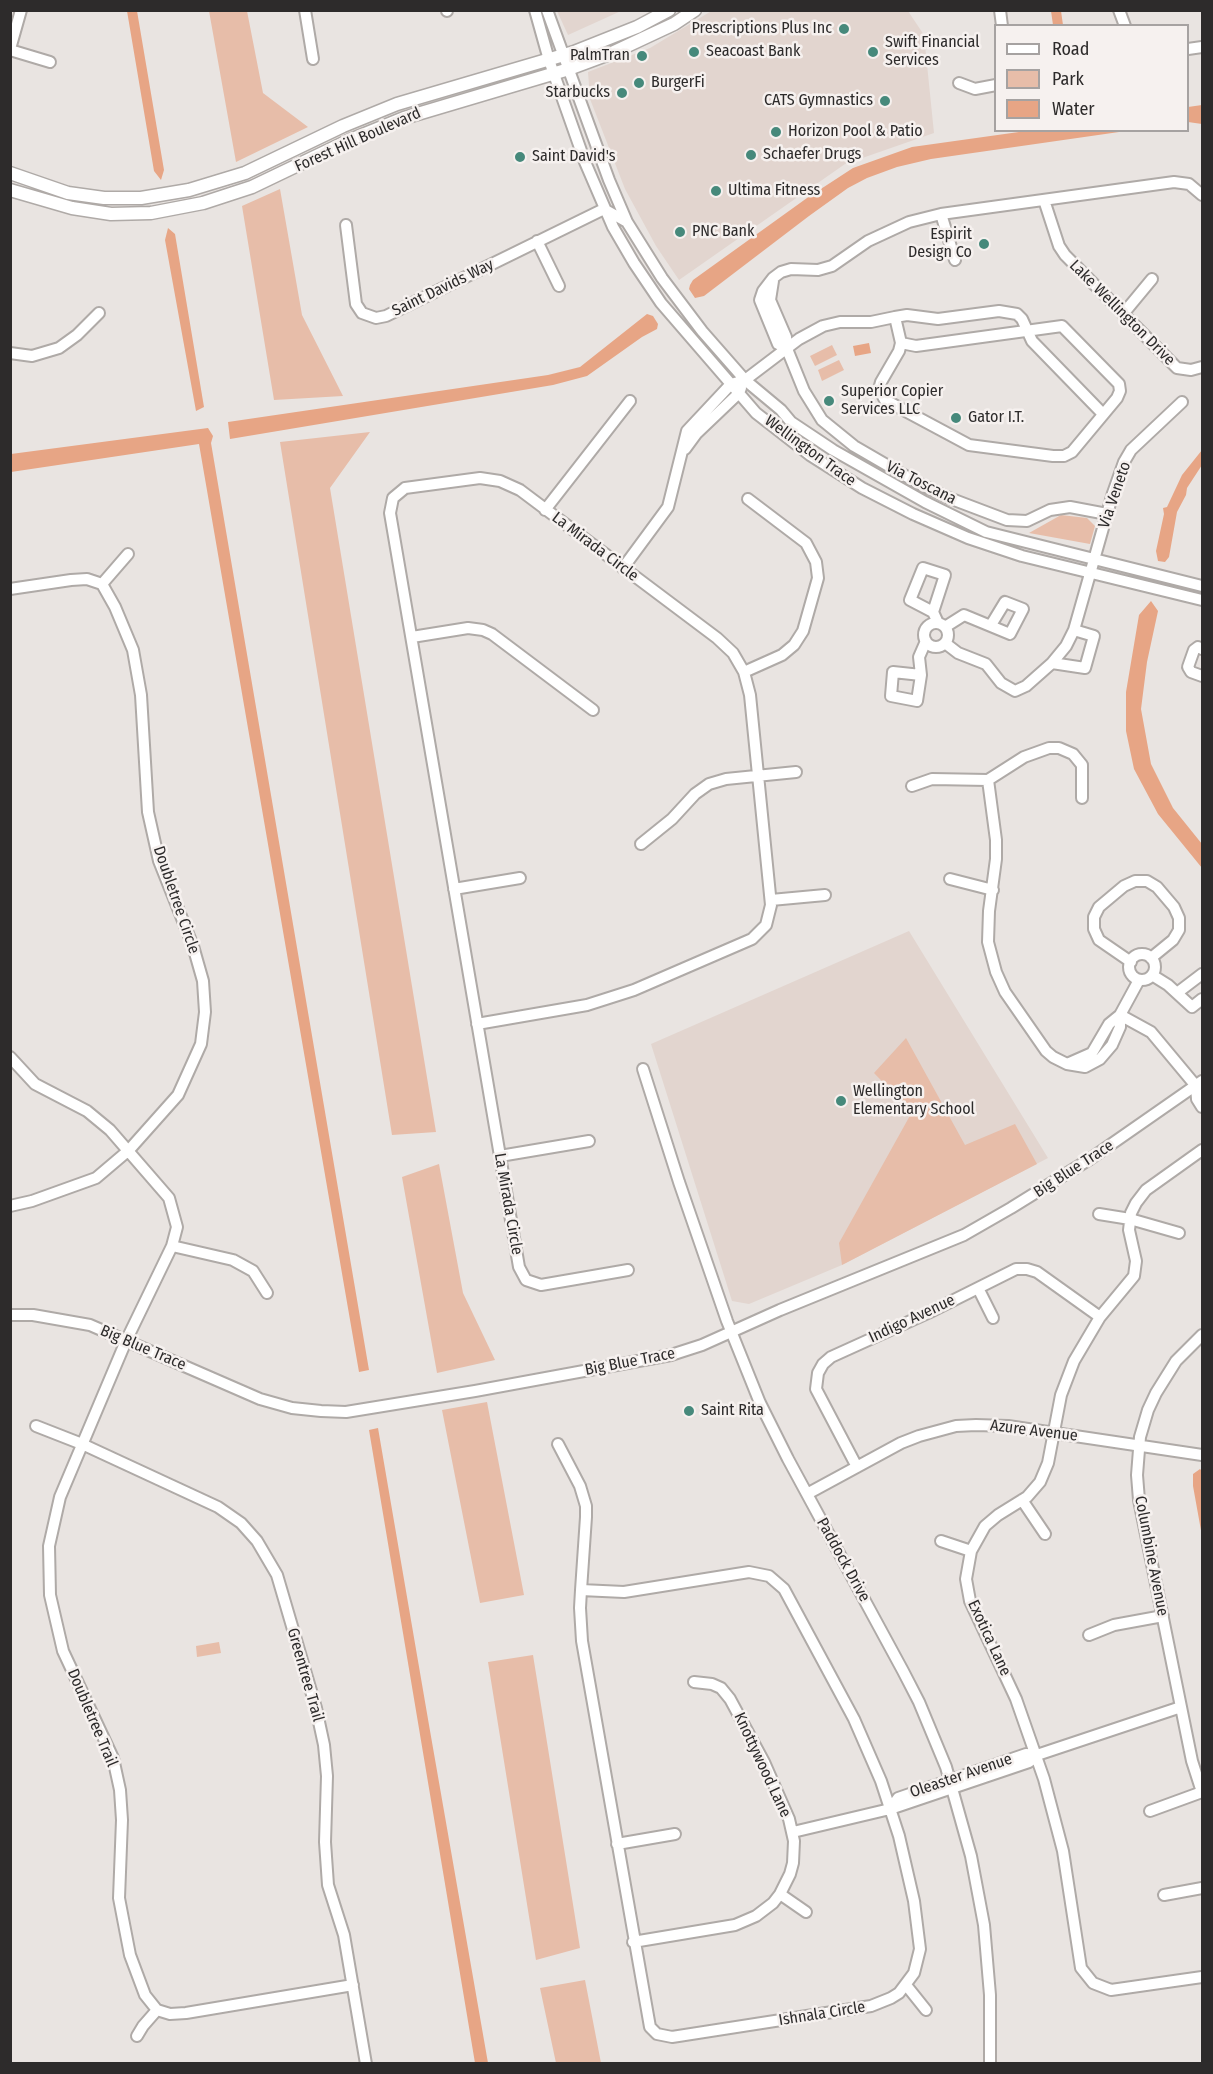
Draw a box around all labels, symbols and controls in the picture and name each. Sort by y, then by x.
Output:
place label: Prescriptions Plus Inc [692,19,832,39]
marker: Prescriptions Plus Inc [837,22,851,36]
legend [994,24,1189,132]
place label: Swift Financial Services [885,33,979,71]
text: Road [1052,38,1089,60]
place label: Seacoast Bank [706,42,800,62]
marker: Seacoast Bank [687,45,701,59]
marker: Swift Financial Services [866,45,880,59]
place label: PalmTran [570,46,630,66]
marker: PalmTran [635,49,649,63]
text: Park [1052,68,1084,90]
place label: BurgerFi [651,73,705,93]
marker: BurgerFi [632,76,646,90]
place label: Starbucks [546,83,610,103]
marker: Starbucks [615,86,629,100]
place label: CATS Gymnastics [764,91,873,111]
marker: CATS Gymnastics [878,94,892,108]
text: Water [1052,98,1095,120]
street label: Forest Hill Boulevard [292,104,424,176]
place label: Horizon Pool & Patio [788,122,923,142]
marker: Horizon Pool & Patio [769,125,783,139]
place label: Schaefer Drugs [763,145,861,165]
place label: Saint David's [532,147,616,167]
marker: Schaefer Drugs [744,148,758,162]
marker: Saint David's [513,150,527,164]
place label: Ultima Fitness [728,181,820,201]
marker: Ultima Fitness [709,184,723,198]
place label: PNC Bank [692,222,754,242]
marker: PNC Bank [673,225,687,239]
place label: Espirit Design Co [908,225,972,263]
marker: Espirit Design Co [977,237,991,251]
street label: Saint Davids Way [389,255,497,321]
street label: Lake Wellington Drive [1065,256,1179,370]
place label: Superior Copier Services LLC [841,382,943,420]
marker: Superior Copier Services LLC [822,394,836,408]
place label: Gator I.T. [968,408,1024,428]
street label: Wellington Trace [761,411,859,491]
marker: Gator I.T. [949,411,963,425]
street label: Via Toscana [883,457,959,509]
street label: Via Veneto [1095,459,1135,531]
street label: La Mirada Circle [548,508,642,586]
street label: Doubletree Circle [149,844,203,956]
place label: Wellington Elementary School [853,1082,975,1120]
marker: Wellington Elementary School [834,1094,848,1108]
street label: Big Blue Trace [1030,1136,1118,1202]
street label: La Mirada Circle [490,1151,526,1257]
street label: Indigo Avenue [866,1291,958,1347]
street label: Big Blue Trace [97,1321,189,1375]
street label: Big Blue Trace [583,1344,677,1380]
place label: Saint Rita [701,1401,764,1421]
marker: Saint Rita [682,1404,696,1418]
street label: Azure Avenue [989,1416,1079,1446]
street label: Columbine Avenue [1130,1494,1172,1618]
street label: Paddock Drive [812,1515,874,1605]
street label: Exotica Lane [963,1597,1015,1679]
street label: Greentree Trail [282,1626,328,1724]
street label: Doubletree Trail [63,1666,121,1770]
street label: Knottywood Lane [729,1709,795,1821]
street label: Oleaster Avenue [907,1750,1015,1802]
street label: Ishnala Circle [777,1998,867,2030]

